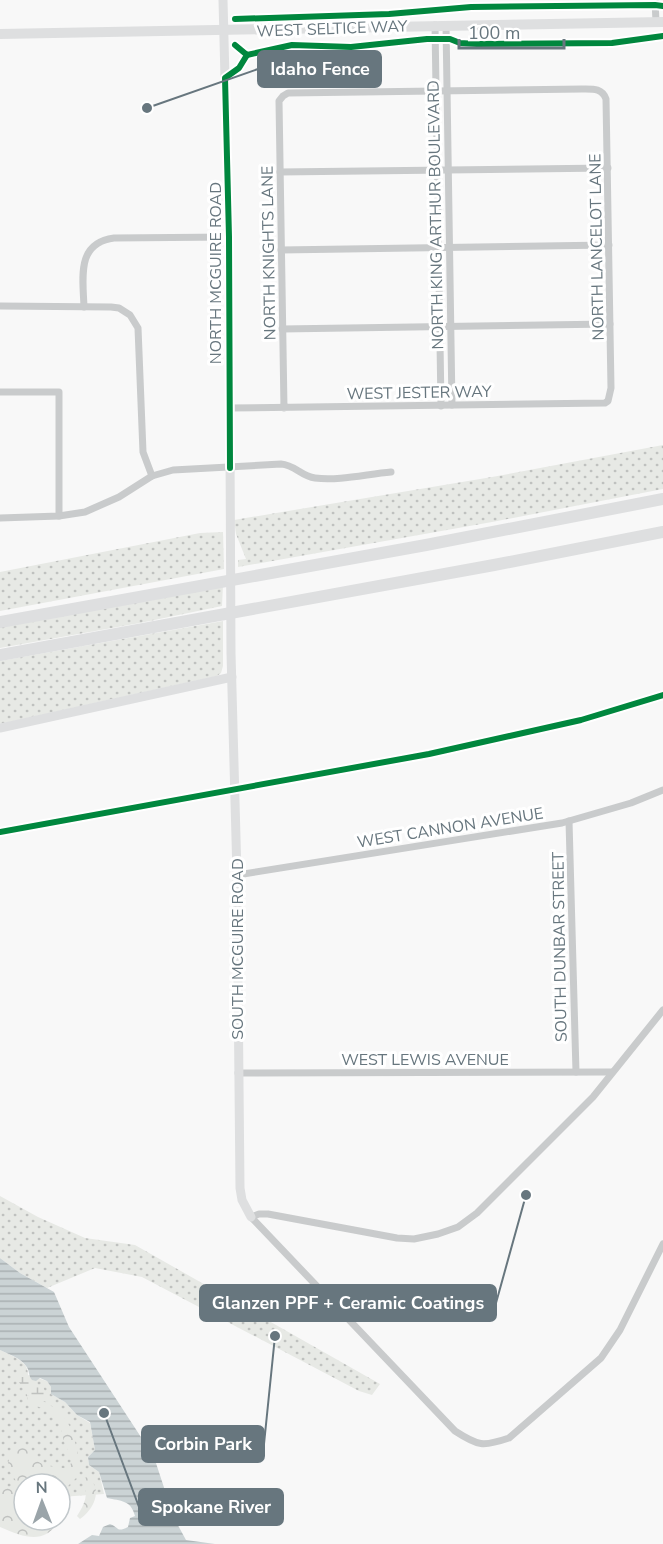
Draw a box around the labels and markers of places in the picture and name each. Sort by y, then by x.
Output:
callout: Idaho Fence [258,51,381,87]
callout: Glanzen PPF + Ceramic Coatings [200,1285,496,1321]
callout: Corbin Park [142,1426,264,1462]
callout: Spokane River [139,1489,283,1525]

